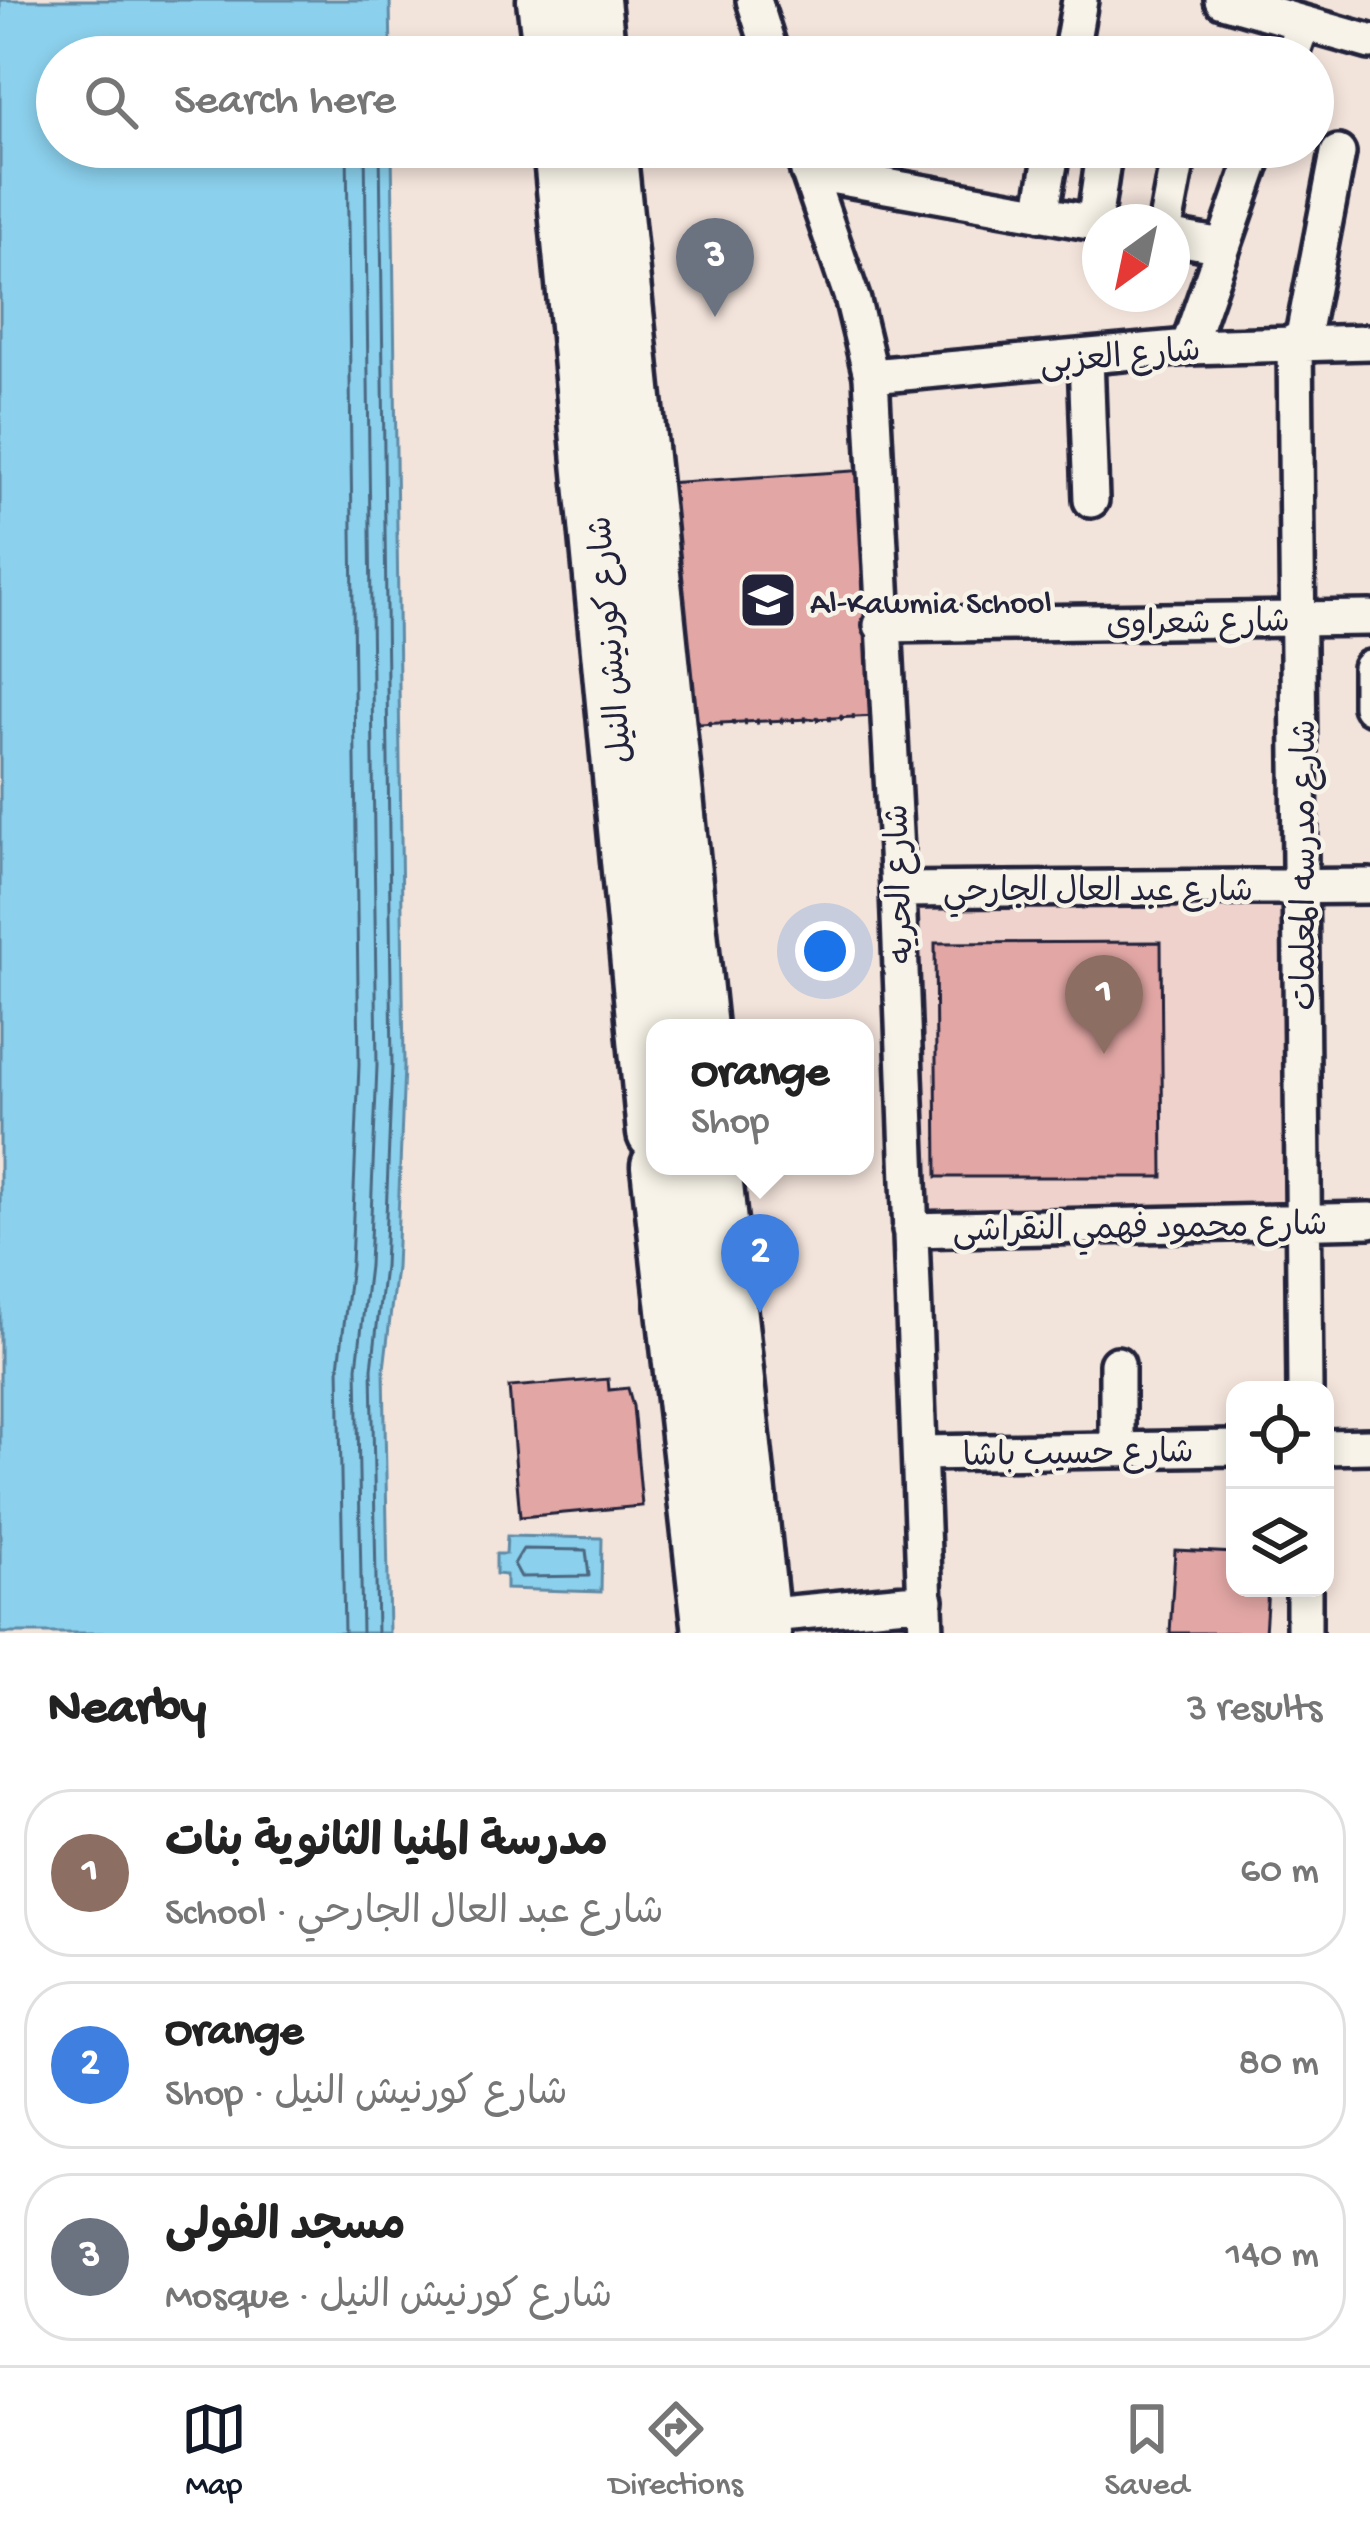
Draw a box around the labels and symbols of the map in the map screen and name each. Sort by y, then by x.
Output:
north arrow [1082,204,1190,312]
pin: 3 [676,218,754,317]
street label: شارع العزبى [1039,333,1202,386]
street label: شارع كورنيش النيل [583,514,644,765]
school or university icon: Al-Kawmia School [737,569,799,631]
place label: Al-Kawmia School [810,587,1052,625]
street label: شارع شعراوى [1106,604,1290,647]
street label: شارع مدرسه المعلمات [1288,720,1327,1010]
street label: شارع الحريه [880,803,925,964]
street label: شارع عبد العال الجارحي [943,874,1253,918]
your location [795,921,855,981]
pin: 1 [1065,955,1143,1054]
street label: شارع محمود فهمي النقراشى [952,1208,1328,1258]
pin: 2 [721,1214,799,1313]
street label: شارع حسيب باشا [962,1435,1194,1478]

